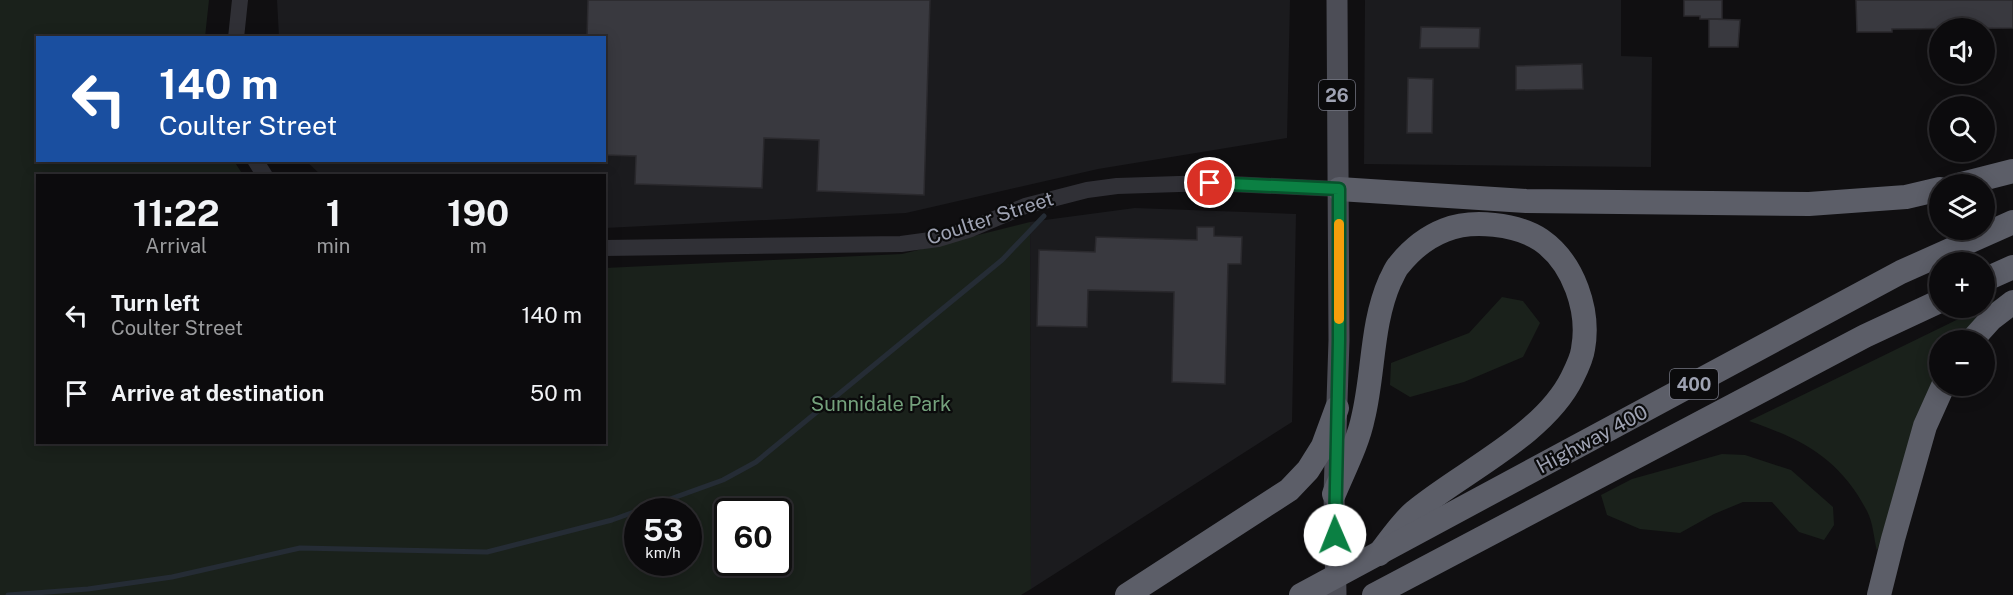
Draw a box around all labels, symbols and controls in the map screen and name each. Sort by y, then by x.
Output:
map controls [1929,18,1995,396]
button: sound [1929,18,1995,84]
text: 140 m [159,59,279,108]
icon: left [60,60,138,138]
road number: 26 [1319,80,1355,110]
button: search [1929,96,1995,162]
text: Coulter Street [159,109,337,141]
pin [1184,157,1235,208]
icon: arrive [1193,166,1226,199]
button: layers [1929,174,1995,240]
street label: Coulter Street [924,186,1056,250]
text: 11:22 [133,192,220,234]
text: 1 [326,192,341,234]
text: 190 [447,192,509,234]
text: Arrival [145,234,207,258]
text: min [316,234,350,258]
text: m [470,234,487,258]
button: + [1929,252,1995,318]
text: Turn left [111,290,200,316]
icon: left [60,299,93,332]
text: 140 m [521,302,582,328]
text: Coulter Street [111,316,243,340]
button: − [1929,330,1995,396]
road number: 400 [1670,369,1718,399]
icon: arrive [60,377,93,410]
text: Arrive at destination [111,380,324,406]
text: 50 m [530,380,582,406]
park label: Sunnidale Park [811,392,951,416]
street label: Highway 400 [1532,400,1652,478]
speed limit sign: 60 [714,498,792,576]
position arrow [1303,503,1367,567]
text: 53 [643,512,683,548]
text: km/h [645,544,681,561]

